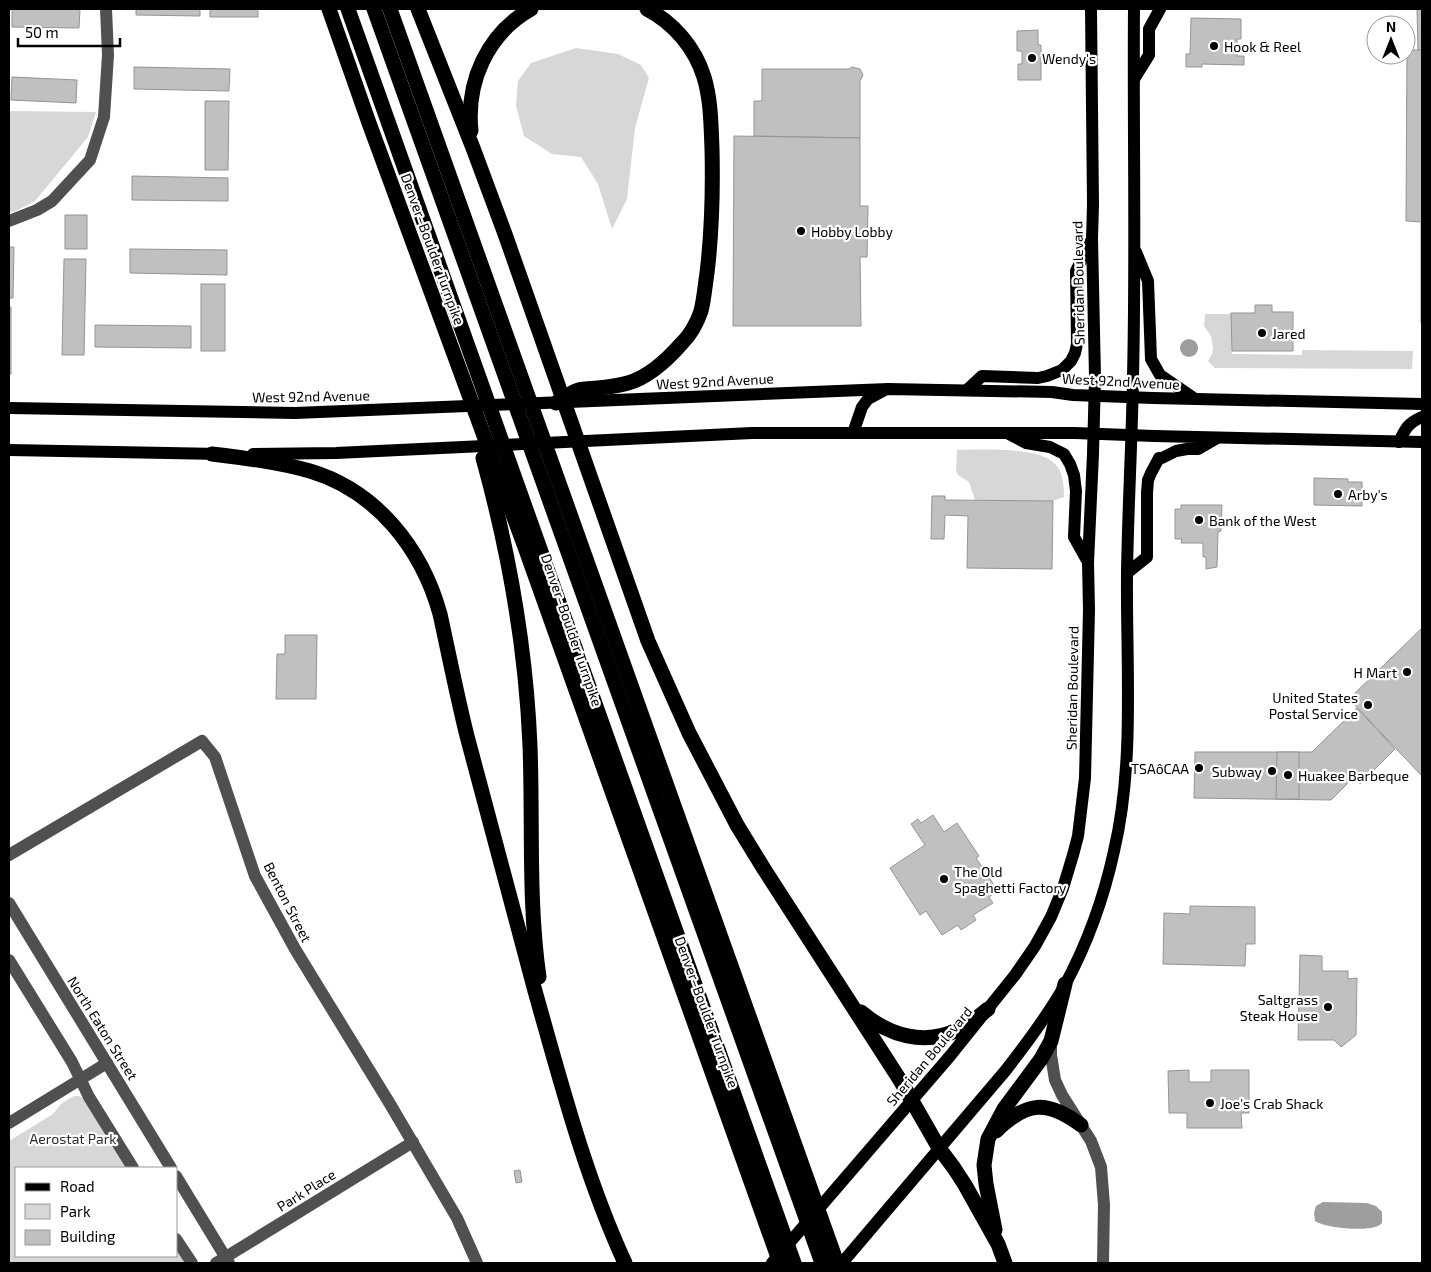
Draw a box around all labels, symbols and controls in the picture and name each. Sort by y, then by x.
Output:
scale bar [18,15,120,47]
north arrow [1366,15,1416,65]
text: N [1386,18,1396,35]
text: 50 m [25,23,59,41]
place label: Hook & Reel [1224,38,1302,55]
marker: Hook & Reel [1208,40,1220,52]
place label: Wendy's [1042,50,1096,67]
marker: Wendy's [1026,52,1038,64]
street label: Denver–Boulder Turnpike [398,171,468,327]
street label: Sheridan Boulevard [1068,221,1088,345]
place label: Hobby Lobby [811,223,893,240]
marker: Hobby Lobby [795,225,807,237]
place label: Jared [1272,325,1305,342]
marker: Jared [1256,327,1268,339]
street label: West 92nd Avenue [656,369,774,393]
street label: West 92nd Avenue [1062,369,1180,393]
street label: West 92nd Avenue [252,386,370,406]
place label: Arby's [1348,486,1388,503]
marker: Arby's [1332,488,1344,500]
place label: Bank of the West [1209,512,1316,529]
marker: Bank of the West [1193,514,1205,526]
street label: Denver–Boulder Turnpike [538,552,606,708]
street label: Sheridan Boulevard [1062,626,1082,750]
place label: H Mart [1354,664,1397,681]
marker: H Mart [1401,666,1413,678]
place label: United States Postal Service [1269,689,1358,722]
marker: United States Postal Service [1362,699,1374,711]
place label: TSAôCAA [1131,760,1189,777]
marker: TSAôCAA [1193,762,1205,774]
place label: Subway [1212,763,1263,780]
marker: Subway [1266,765,1278,777]
place label: Huakee Barbeque [1298,767,1409,784]
marker: Huakee Barbeque [1282,769,1294,781]
street label: Benton Street [261,859,315,945]
place label: The Old Spaghetti Factory [954,863,1067,896]
marker: The Old Spaghetti Factory [938,873,950,885]
street label: Denver–Boulder Turnpike [672,934,742,1090]
street label: North Eaton Street [64,973,142,1083]
place label: Saltgrass Steak House [1240,991,1318,1024]
marker: Saltgrass Steak House [1322,1001,1334,1013]
street label: Sheridan Boulevard [883,1003,975,1109]
place label: Joe's Crab Shack [1220,1095,1323,1112]
marker: Joe's Crab Shack [1204,1097,1216,1109]
park label: Aerostat Park [30,1130,116,1147]
street label: Park Place [274,1165,338,1215]
legend [15,1167,178,1257]
text: Road [60,1177,95,1195]
text: Park [60,1202,91,1220]
text: Building [60,1227,116,1245]

